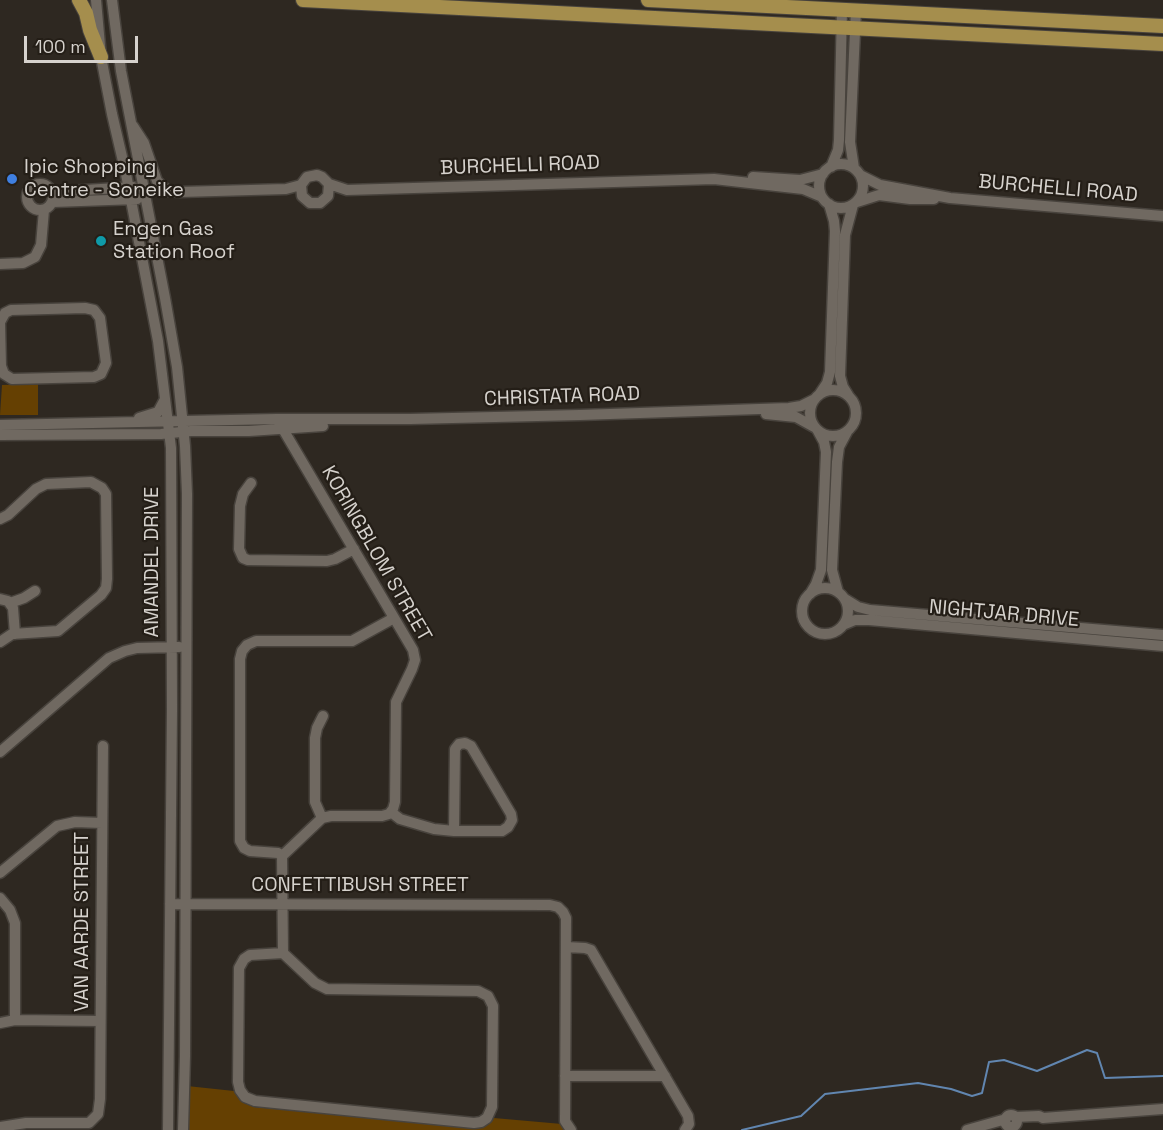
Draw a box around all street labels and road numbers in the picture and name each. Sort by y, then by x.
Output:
street label: BURCHELLI ROAD [440,151,600,181]
street label: BURCHELLI ROAD [977,170,1139,208]
street label: CHRISTATA ROAD [484,382,640,412]
street label: KORINGBLOM STREET [316,462,436,646]
street label: AMANDEL DRIVE [141,487,165,637]
street label: NIGHTJAR DRIVE [928,595,1080,633]
street label: VAN AARDE STREET [71,832,95,1012]
street label: CONFETTIBUSH STREET [251,874,469,898]

